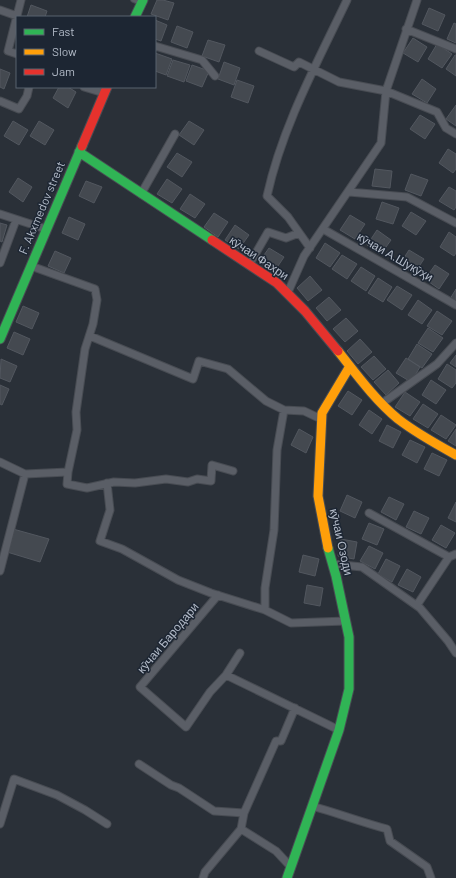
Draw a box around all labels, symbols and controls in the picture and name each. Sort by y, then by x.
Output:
legend [16,16,156,88]
text: Fast [52,24,75,38]
text: Slow [52,44,77,58]
text: Jam [52,64,75,78]
street label: F. Akxmedov street [15,159,67,256]
street label: кӯчаи А.Шукӯҳи [354,229,436,284]
street label: кӯчаи Фахри [227,232,292,283]
street label: кӯчаи Озоди [327,507,356,577]
street label: кӯчаи Бародари [134,599,202,676]

